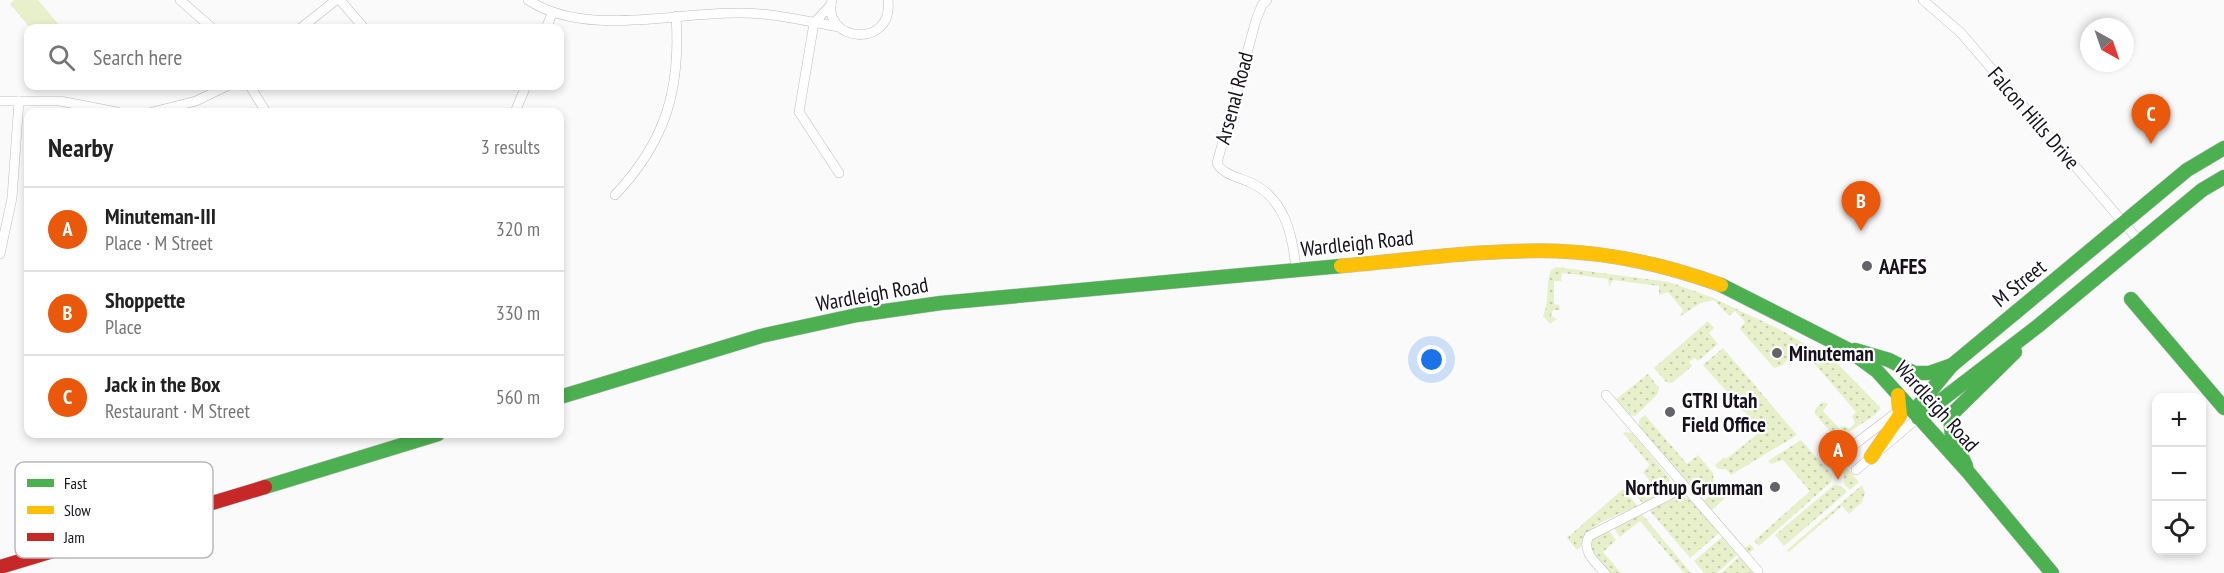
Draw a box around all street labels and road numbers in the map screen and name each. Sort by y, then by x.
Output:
street label: Arsenal Road [1209,49,1259,147]
street label: Falcon Hills Drive [1982,61,2086,175]
street label: Wardleigh Road [1299,224,1415,262]
street label: M Street [1987,253,2051,313]
street label: Wardleigh Road [814,271,930,317]
street label: Wardleigh Road [1889,355,1985,457]

